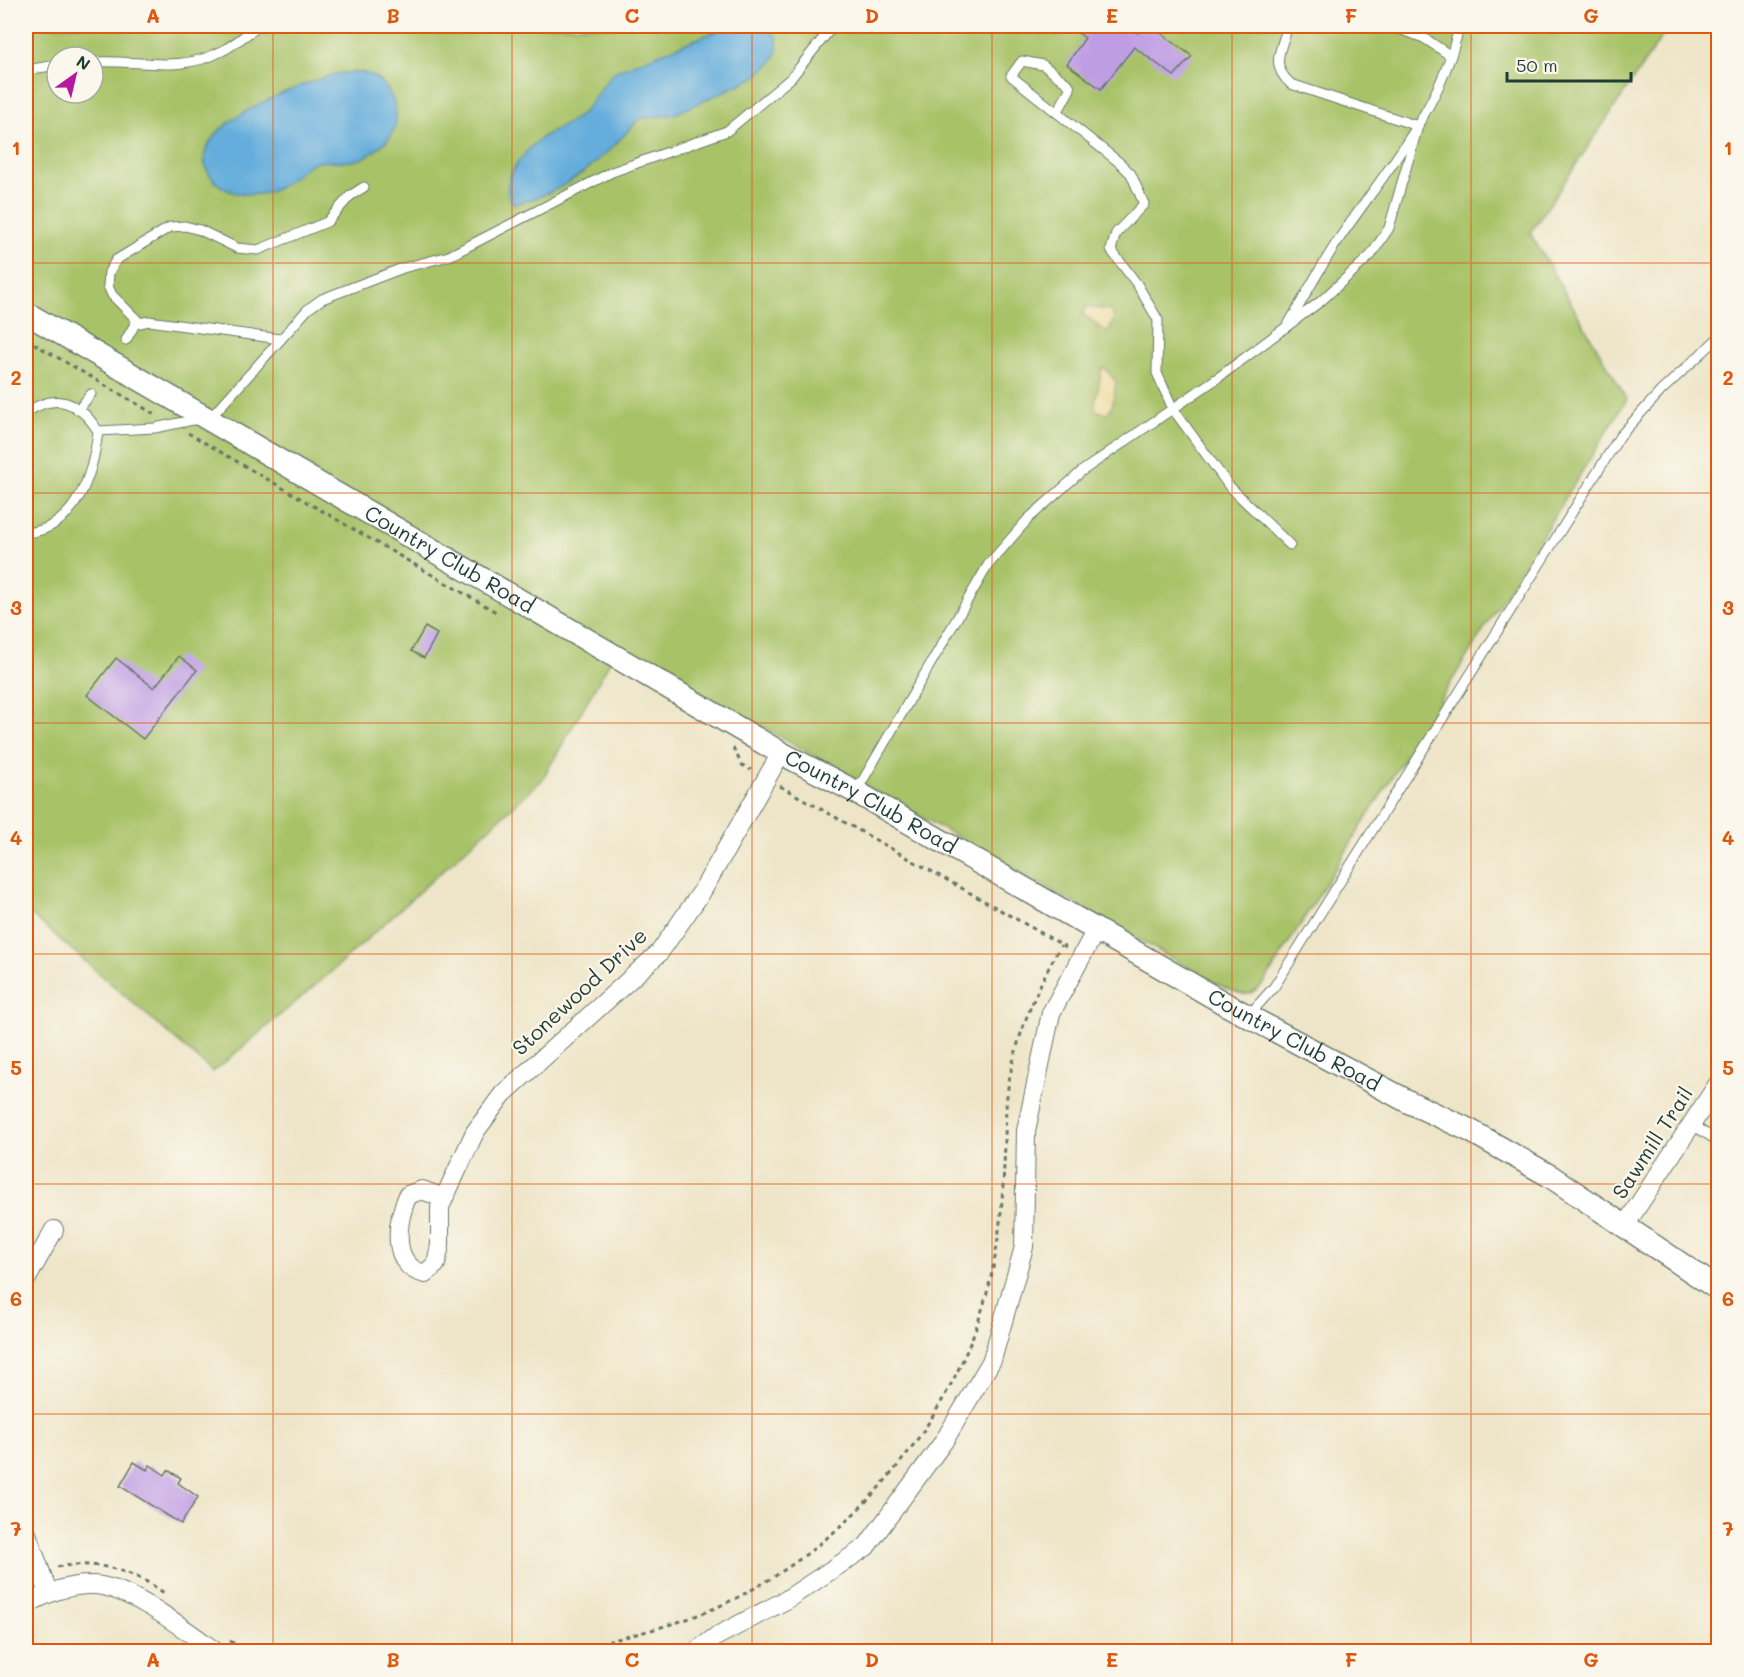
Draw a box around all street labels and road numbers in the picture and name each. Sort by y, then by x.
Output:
street label: Country Club Road [360,498,540,619]
street label: Country Club Road [781,742,962,859]
street label: Stonewood Drive [506,921,652,1060]
street label: Country Club Road [1203,982,1386,1096]
street label: Sawmill Trail [1605,1081,1698,1203]

